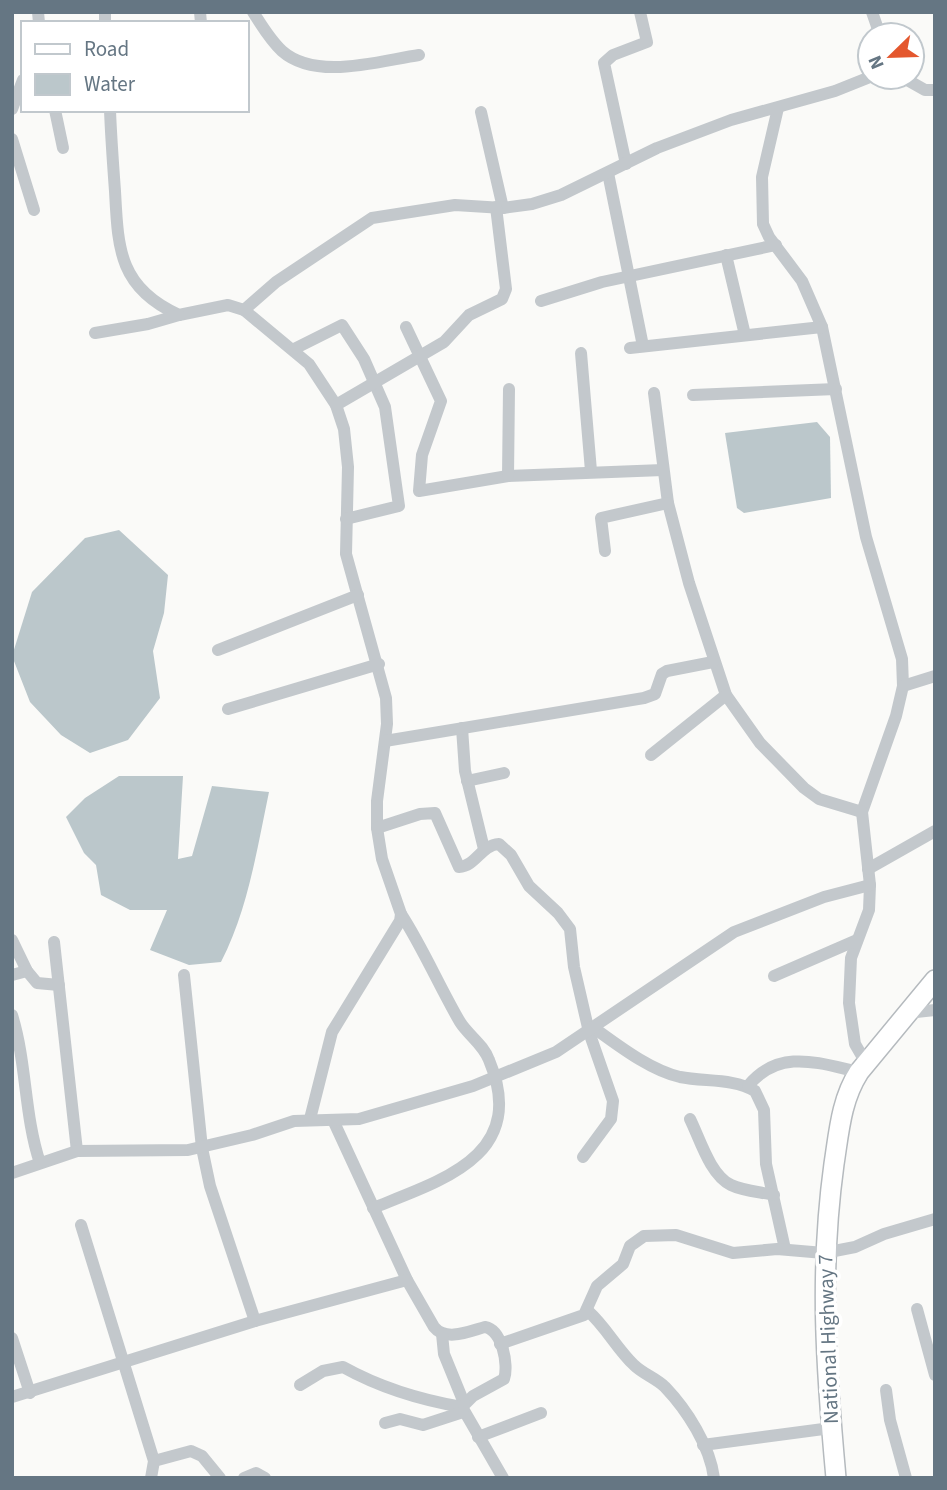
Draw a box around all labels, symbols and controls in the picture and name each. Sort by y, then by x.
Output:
legend [21,21,248,112]
north arrow [856,21,926,91]
text: Road [84,34,129,64]
text: N [862,51,892,73]
text: Water [84,69,136,99]
street label: National Highway 7 [810,1254,846,1424]

